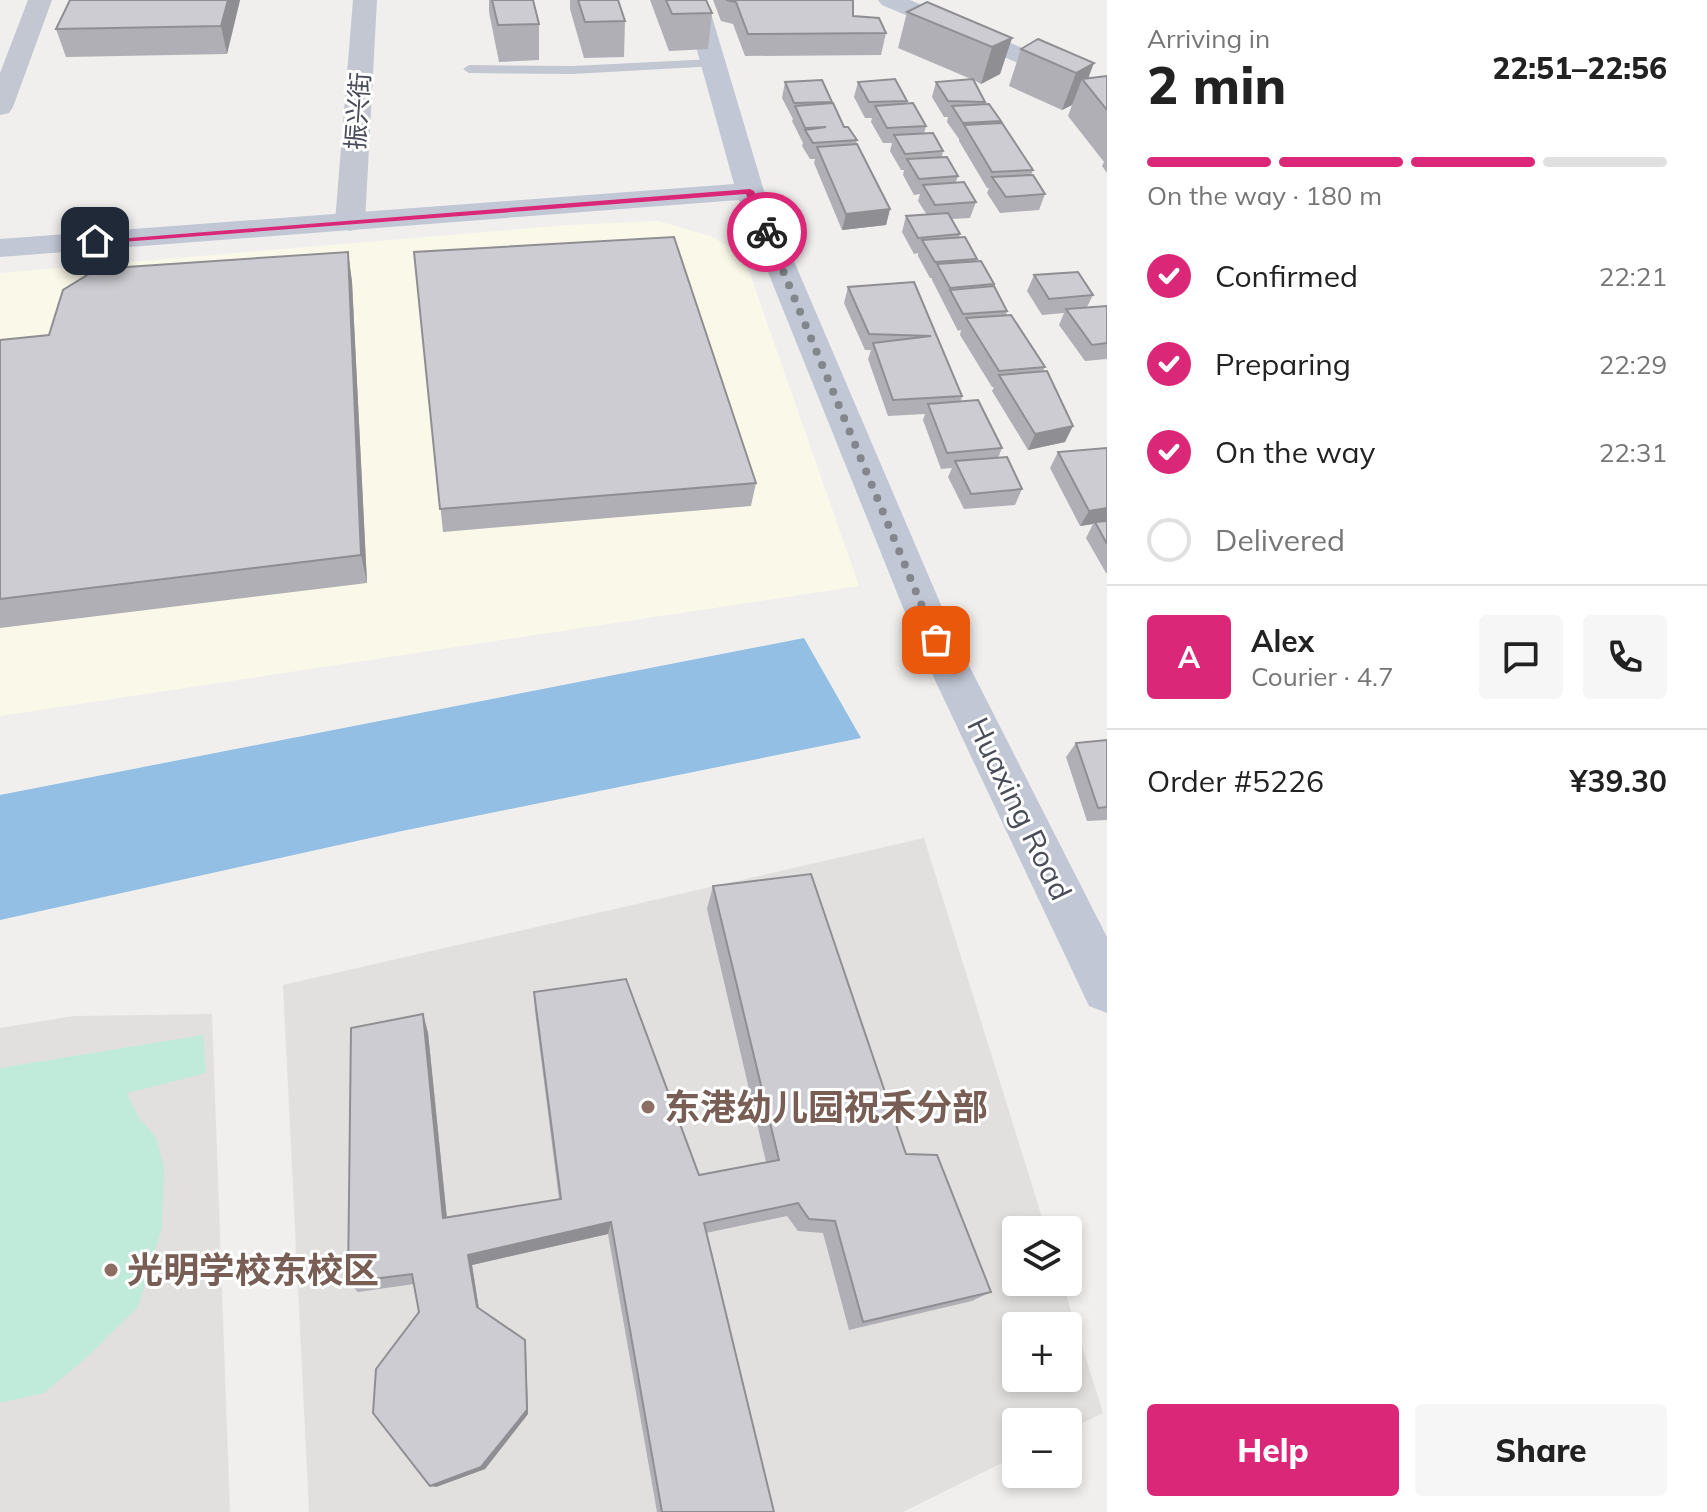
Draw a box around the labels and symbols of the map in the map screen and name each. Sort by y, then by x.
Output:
street label: 振兴街 [338,71,377,151]
courier [727,192,807,272]
pin [61,207,129,275]
pin [902,606,970,674]
street label: Huaxing Road [959,711,1080,906]
place label: 东港幼儿园祝禾分部 [664,1084,988,1129]
marker: 东港幼儿园祝禾分部 [639,1098,657,1116]
place label: 光明学校东校区 [127,1247,379,1292]
marker: 光明学校东校区 [102,1261,120,1279]

